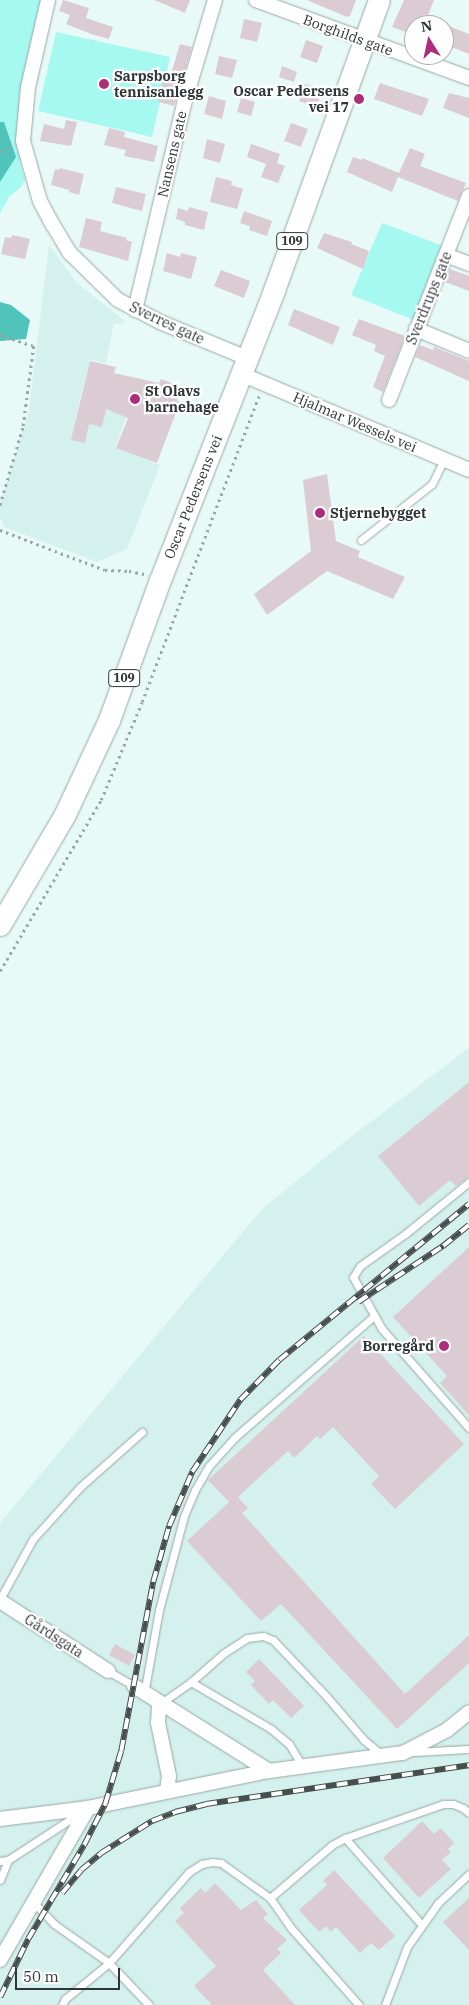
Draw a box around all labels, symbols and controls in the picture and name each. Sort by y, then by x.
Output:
street label: Borghilds gate [301,11,395,59]
north arrow [404,15,454,65]
text: N [420,16,434,36]
place label: Sarpsborg tennisanlegg [114,68,203,100]
marker: Sarpsborg tennisanlegg [98,78,110,90]
place label: Oscar Pedersens vei 17 [233,83,349,115]
marker: Oscar Pedersens vei 17 [353,93,365,105]
street label: Nansens gate [154,109,190,199]
road number: 109 [276,232,308,250]
street label: Sverdrups gate [403,249,455,347]
street label: Sverres gate [127,298,207,348]
place label: St Olavs barnehage [145,383,219,416]
street label: Hjalmar Wessels vei [291,388,419,456]
marker: St Olavs barnehage [129,393,141,405]
street label: Oscar Pedersens vei [160,433,226,561]
place label: Stjernebygget [330,505,426,521]
marker: Stjernebygget [314,507,326,519]
road number: 109 [108,668,140,688]
place label: Borregård [363,1338,434,1354]
marker: Borregård [438,1340,450,1352]
street label: Gårdsgata [21,1611,87,1661]
scale bar [18,1958,122,1990]
text: 50 m [23,1967,59,1986]

